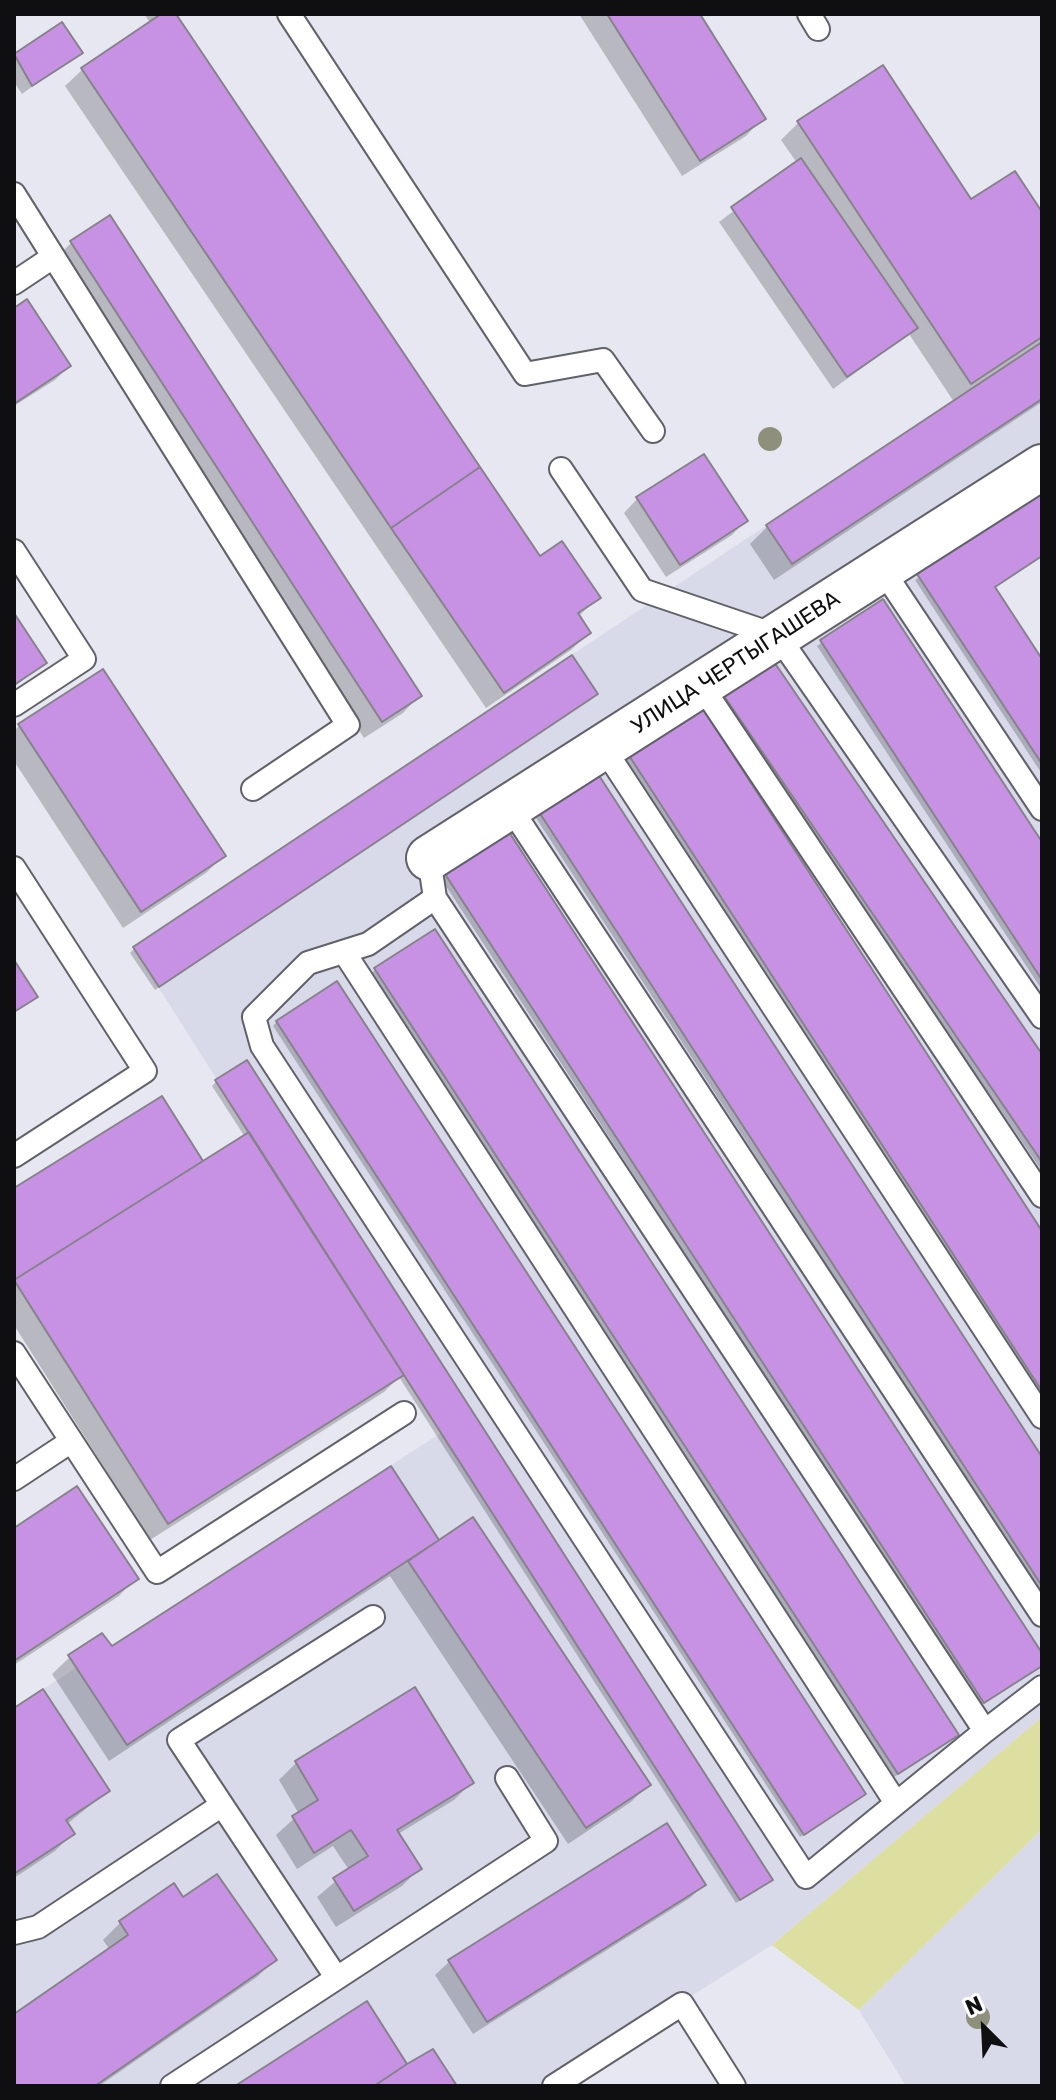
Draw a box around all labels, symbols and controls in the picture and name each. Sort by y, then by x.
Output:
street label: УЛИЦА ЧЕРТЫГАШЕВА [627,586,845,740]
north arrow [944,1988,1024,2068]
text: N [961,1990,987,2021]

